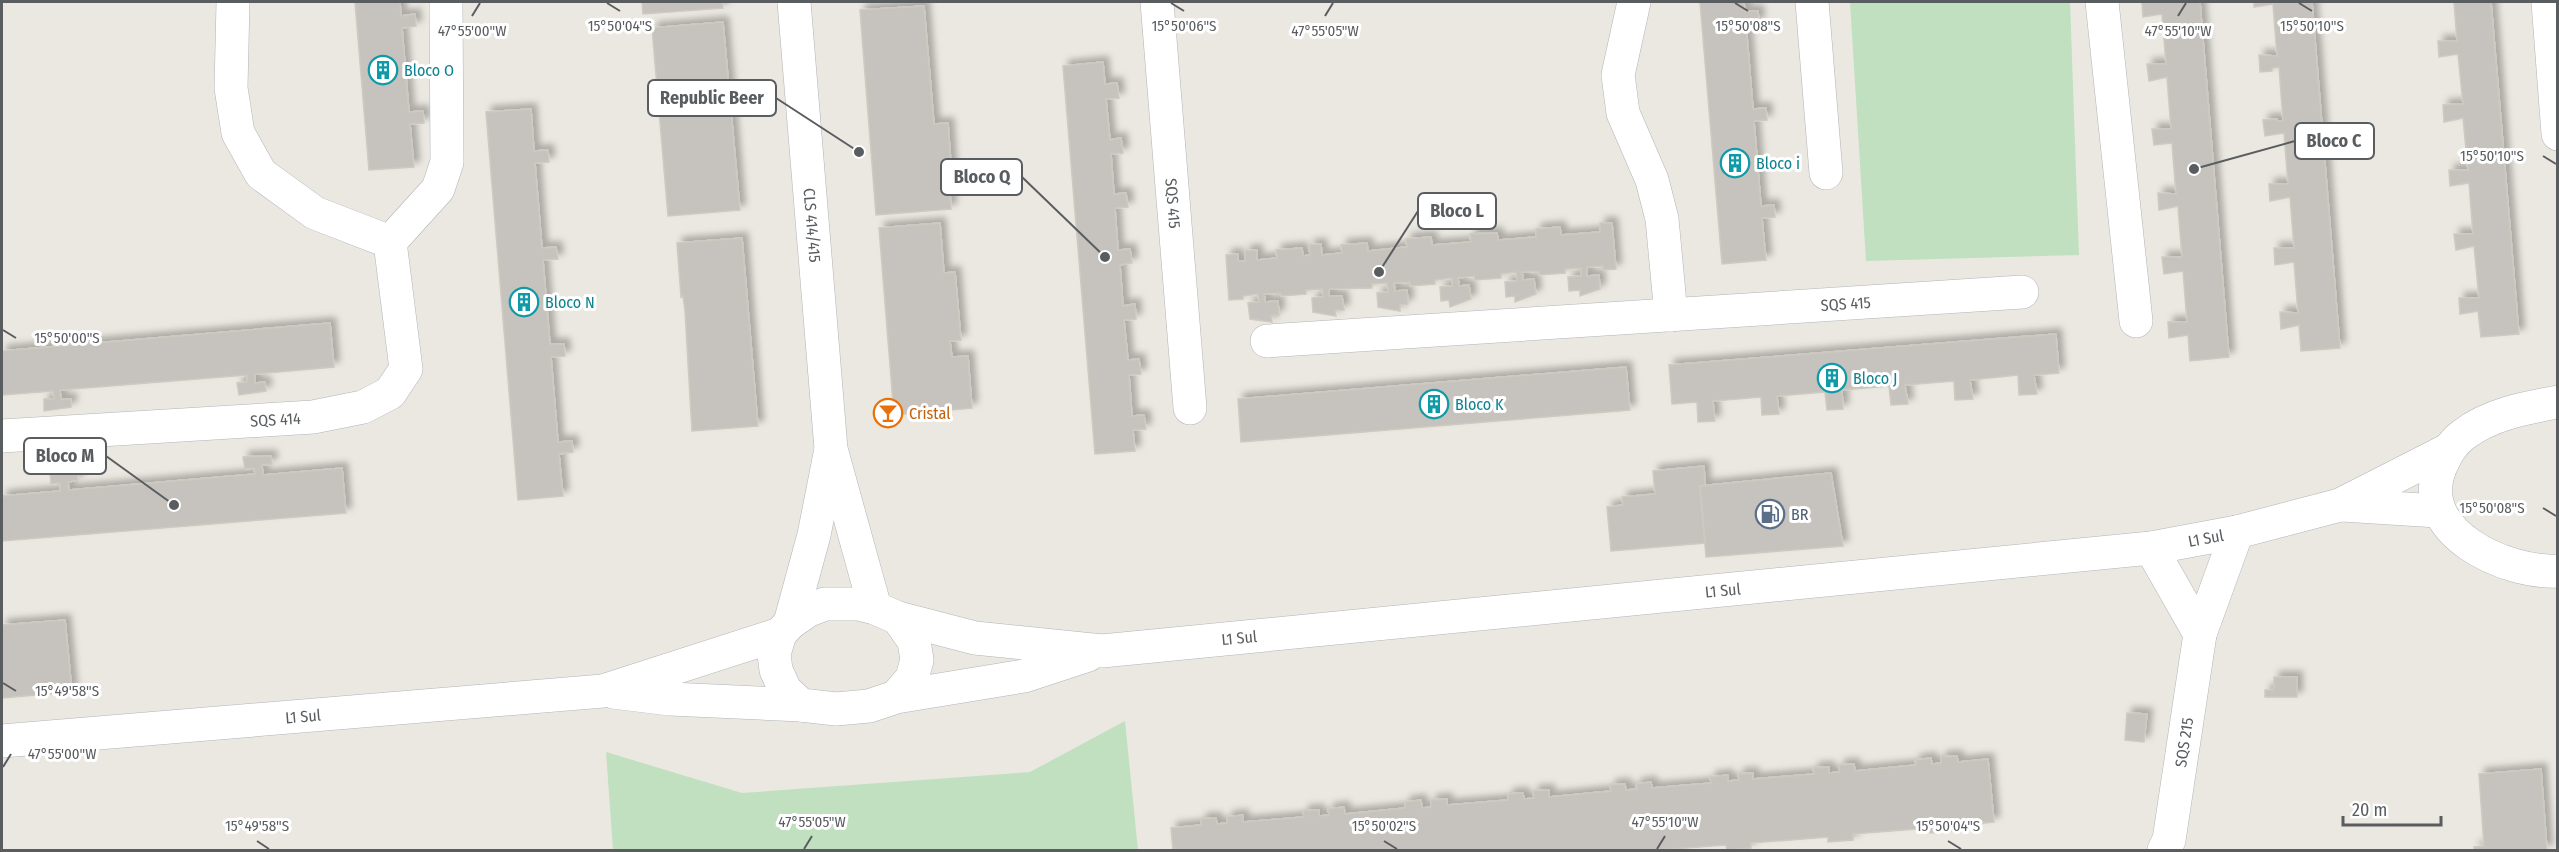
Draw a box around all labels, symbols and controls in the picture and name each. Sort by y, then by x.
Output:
text: 15°50'04"S [588,17,652,35]
text: 15°50'06"S [1151,17,1217,35]
text: 15°50'08"S [1715,17,1781,35]
text: 15°50'10"S [2280,17,2344,35]
text: 47°55'00"W [438,22,506,40]
text: 47°55'05"W [1291,22,1359,40]
text: 47°55'10"W [2145,22,2211,40]
building icon: Bloco O [367,54,399,86]
place label: Bloco O [404,61,454,80]
callout: Republic Beer [648,80,776,116]
text: Republic Beer [660,87,764,109]
callout: Bloco C [2295,123,2374,159]
text: Bloco C [2307,130,2362,152]
building icon: Bloco i [1719,147,1751,179]
text: 15°50'10"S [2460,147,2524,165]
place label: Bloco i [1756,154,1800,173]
callout: Bloco Q [941,159,1022,195]
text: Bloco Q [954,166,1011,188]
street label: SQS 415 [1162,178,1185,229]
street label: CLS 414/415 [800,187,825,263]
callout: Bloco L [1418,193,1496,229]
text: Bloco L [1430,200,1484,222]
building icon: Bloco N [508,286,540,318]
street label: SQS 415 [1820,292,1871,315]
place label: Bloco N [545,293,595,312]
text: 15°50'00"S [34,329,100,347]
building icon: Bloco J [1816,362,1848,394]
place label: Bloco J [1853,369,1897,388]
building icon: Bloco K [1418,388,1450,420]
place label: Bloco K [1455,395,1504,414]
bar icon: Cristal [872,397,904,429]
place label: Cristal [909,404,950,423]
street label: SQS 414 [250,408,302,430]
callout: Bloco M [24,438,106,474]
text: Bloco M [36,445,94,467]
fuel station icon: BR [1754,498,1786,530]
text: 15°50'08"S [2459,499,2525,517]
place label: BR [1791,505,1809,524]
street label: L1 Sul [2186,525,2225,550]
street label: L1 Sul [1704,579,1742,601]
street label: L1 Sul [1220,626,1258,649]
text: 15°49'58"S [35,682,99,700]
street label: L1 Sul [284,705,322,727]
street label: SQS 215 [2171,716,2197,768]
text: 47°55'00"W [28,745,96,763]
scale bar [2343,789,2440,827]
text: 20 m [2352,799,2387,821]
text: 47°55'05"W [778,813,846,831]
text: 47°55'10"W [1632,813,1698,831]
text: 15°49'58"S [225,817,289,835]
text: 15°50'02"S [1352,817,1416,835]
text: 15°50'04"S [1916,817,1980,835]

